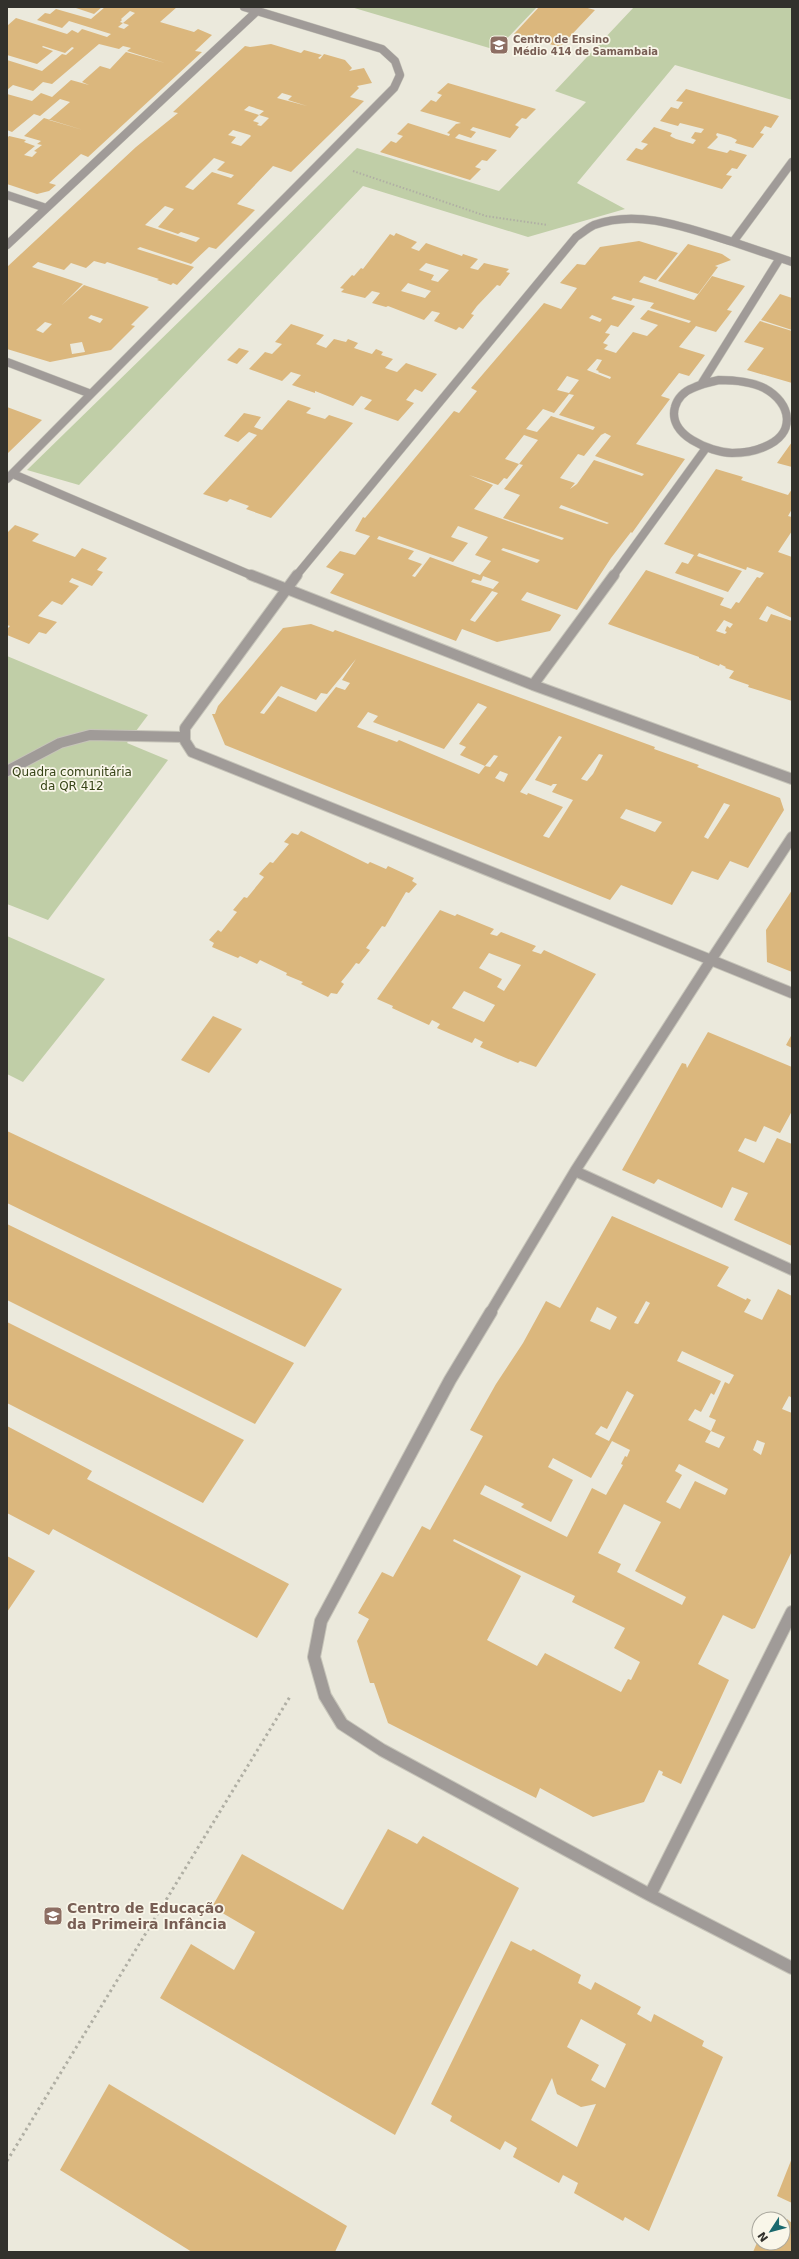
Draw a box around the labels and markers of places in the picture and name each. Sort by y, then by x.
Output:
school or university icon: Centro de Ensino Médio 414 de Samambaia [488,34,510,56]
place label: Centro de Ensino Médio 414 de Samambaia [513,34,658,57]
place label: Centro de Educação da Primeira Infância [67,1900,227,1932]
school or university icon: Centro de Educação da Primeira Infância [42,1905,64,1927]

